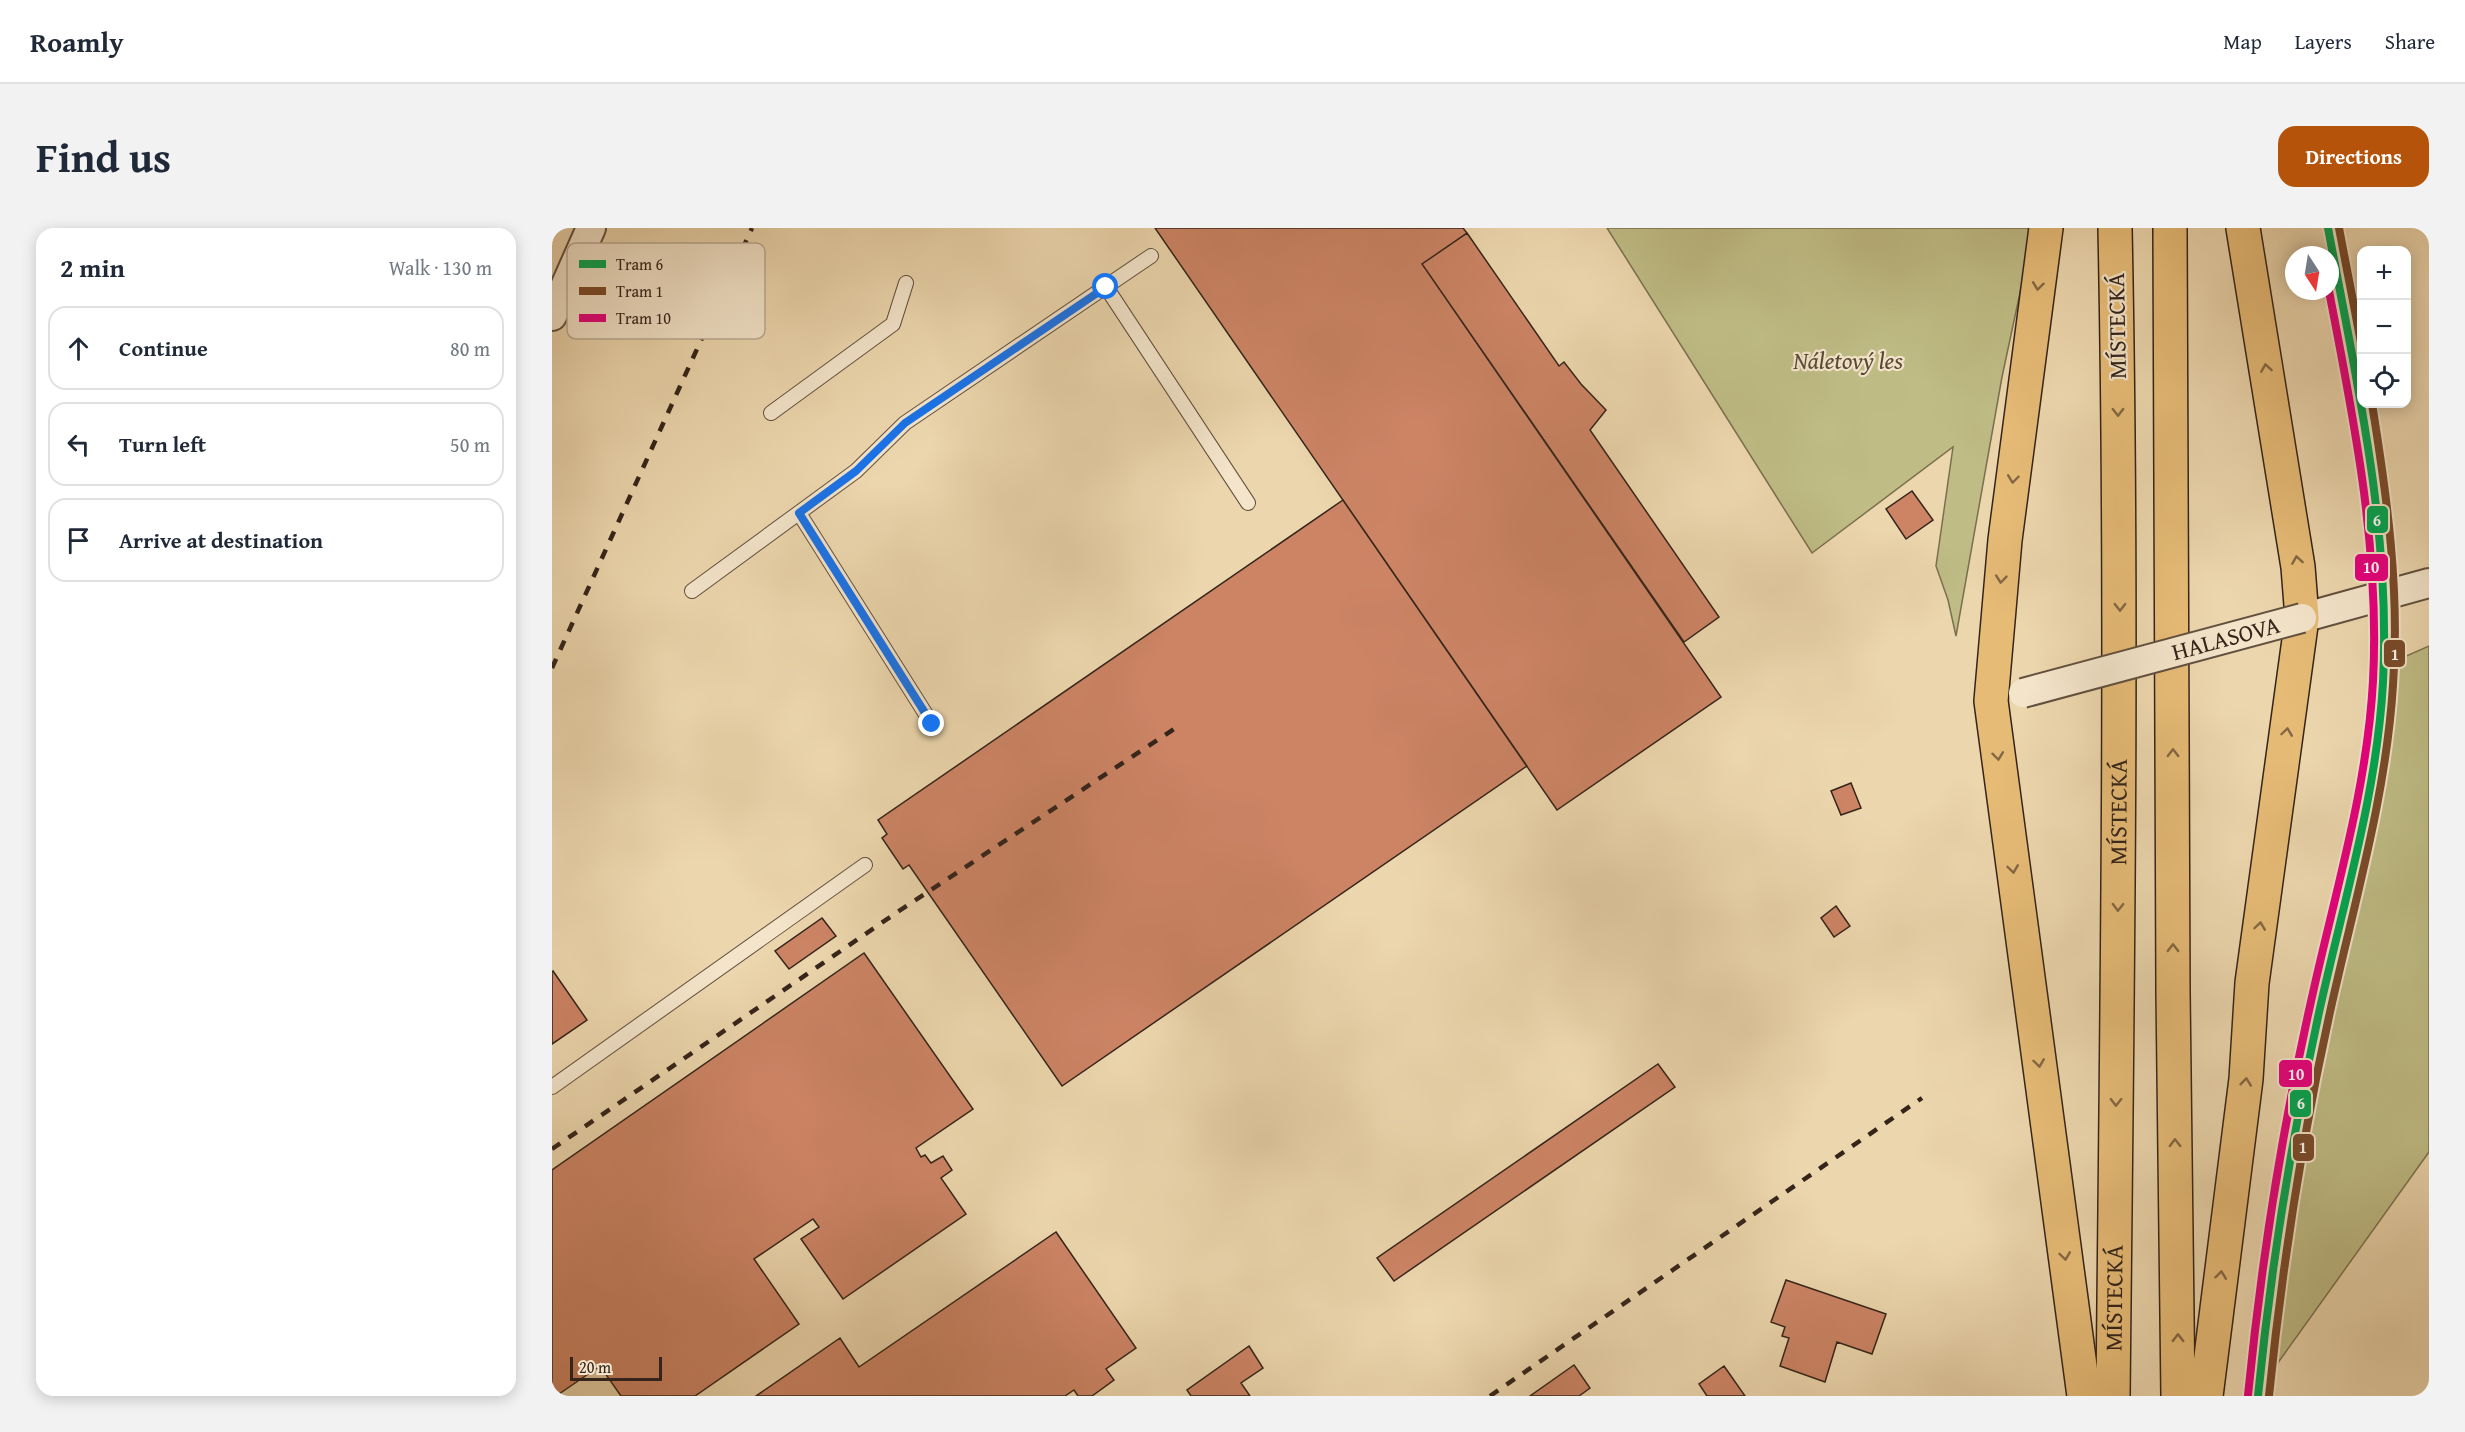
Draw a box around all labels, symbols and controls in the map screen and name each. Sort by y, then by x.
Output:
text: Roamly [30,21,124,62]
text: Map [2223,26,2262,57]
text: Layers [2295,26,2352,57]
text: Share [2385,26,2435,57]
text: Find us [36,126,171,187]
button: Directions [2278,126,2429,187]
legend [567,243,765,339]
north arrow [2285,246,2339,300]
map controls [2357,246,2411,408]
button: + [2357,246,2411,300]
text: 2 min [60,248,125,287]
text: Tram 6 [616,252,664,276]
text: Walk · 130 m [389,253,492,282]
street label: MÍSTECKÁ [2098,272,2135,379]
route start [1092,273,1118,299]
text: Tram 1 [616,279,663,303]
one-way arrow [2033,281,2045,291]
button: − [2357,300,2411,354]
text: Tram 10 [616,306,671,330]
icon: ahead [62,332,95,365]
text: Continue [119,332,208,364]
text: 80 m [450,334,490,363]
park label: Náletový les [1792,343,1903,378]
button: locate [2357,354,2411,408]
one-way arrow [2260,363,2273,373]
one-way arrow [2112,408,2125,417]
icon: left [62,428,95,461]
text: Turn left [119,428,206,460]
text: 50 m [450,430,490,459]
one-way arrow [2008,475,2020,484]
line badge: 6 [2366,505,2389,534]
text: 6 [2373,508,2381,532]
icon: arrive [62,524,95,557]
text: Arrive at destination [119,524,323,556]
line badge: 10 [2354,553,2389,582]
one-way arrow [2291,555,2304,565]
text: 10 [2363,555,2379,579]
one-way arrow [1995,574,2008,583]
one-way arrow [2114,603,2126,612]
street label: HALASOVA [2168,607,2284,669]
line badge: 1 [2383,639,2406,668]
text: 1 [2391,642,2399,666]
route end [918,710,944,736]
one-way arrow [2281,728,2293,737]
one-way arrow [2166,748,2179,757]
one-way arrow [1991,751,2004,761]
street label: MÍSTECKÁ [2100,758,2136,865]
one-way arrow [2006,865,2018,874]
one-way arrow [2112,903,2125,912]
one-way arrow [2254,921,2266,930]
one-way arrow [2167,943,2179,952]
one-way arrow [2033,1058,2045,1067]
line badge: 10 [2278,1059,2313,1088]
text: 10 [2288,1062,2304,1086]
one-way arrow [2239,1077,2251,1087]
line badge: 6 [2289,1089,2312,1118]
text: 6 [2297,1091,2305,1115]
one-way arrow [2110,1098,2122,1107]
line badge: 1 [2292,1133,2315,1162]
text: 1 [2299,1135,2307,1159]
one-way arrow [2169,1138,2181,1147]
street label: MÍSTECKÁ [2095,1244,2132,1351]
one-way arrow [2059,1251,2071,1260]
one-way arrow [2214,1271,2227,1280]
one-way arrow [2172,1333,2184,1342]
scale bar [570,1354,662,1382]
text: 20 m [579,1355,611,1379]

